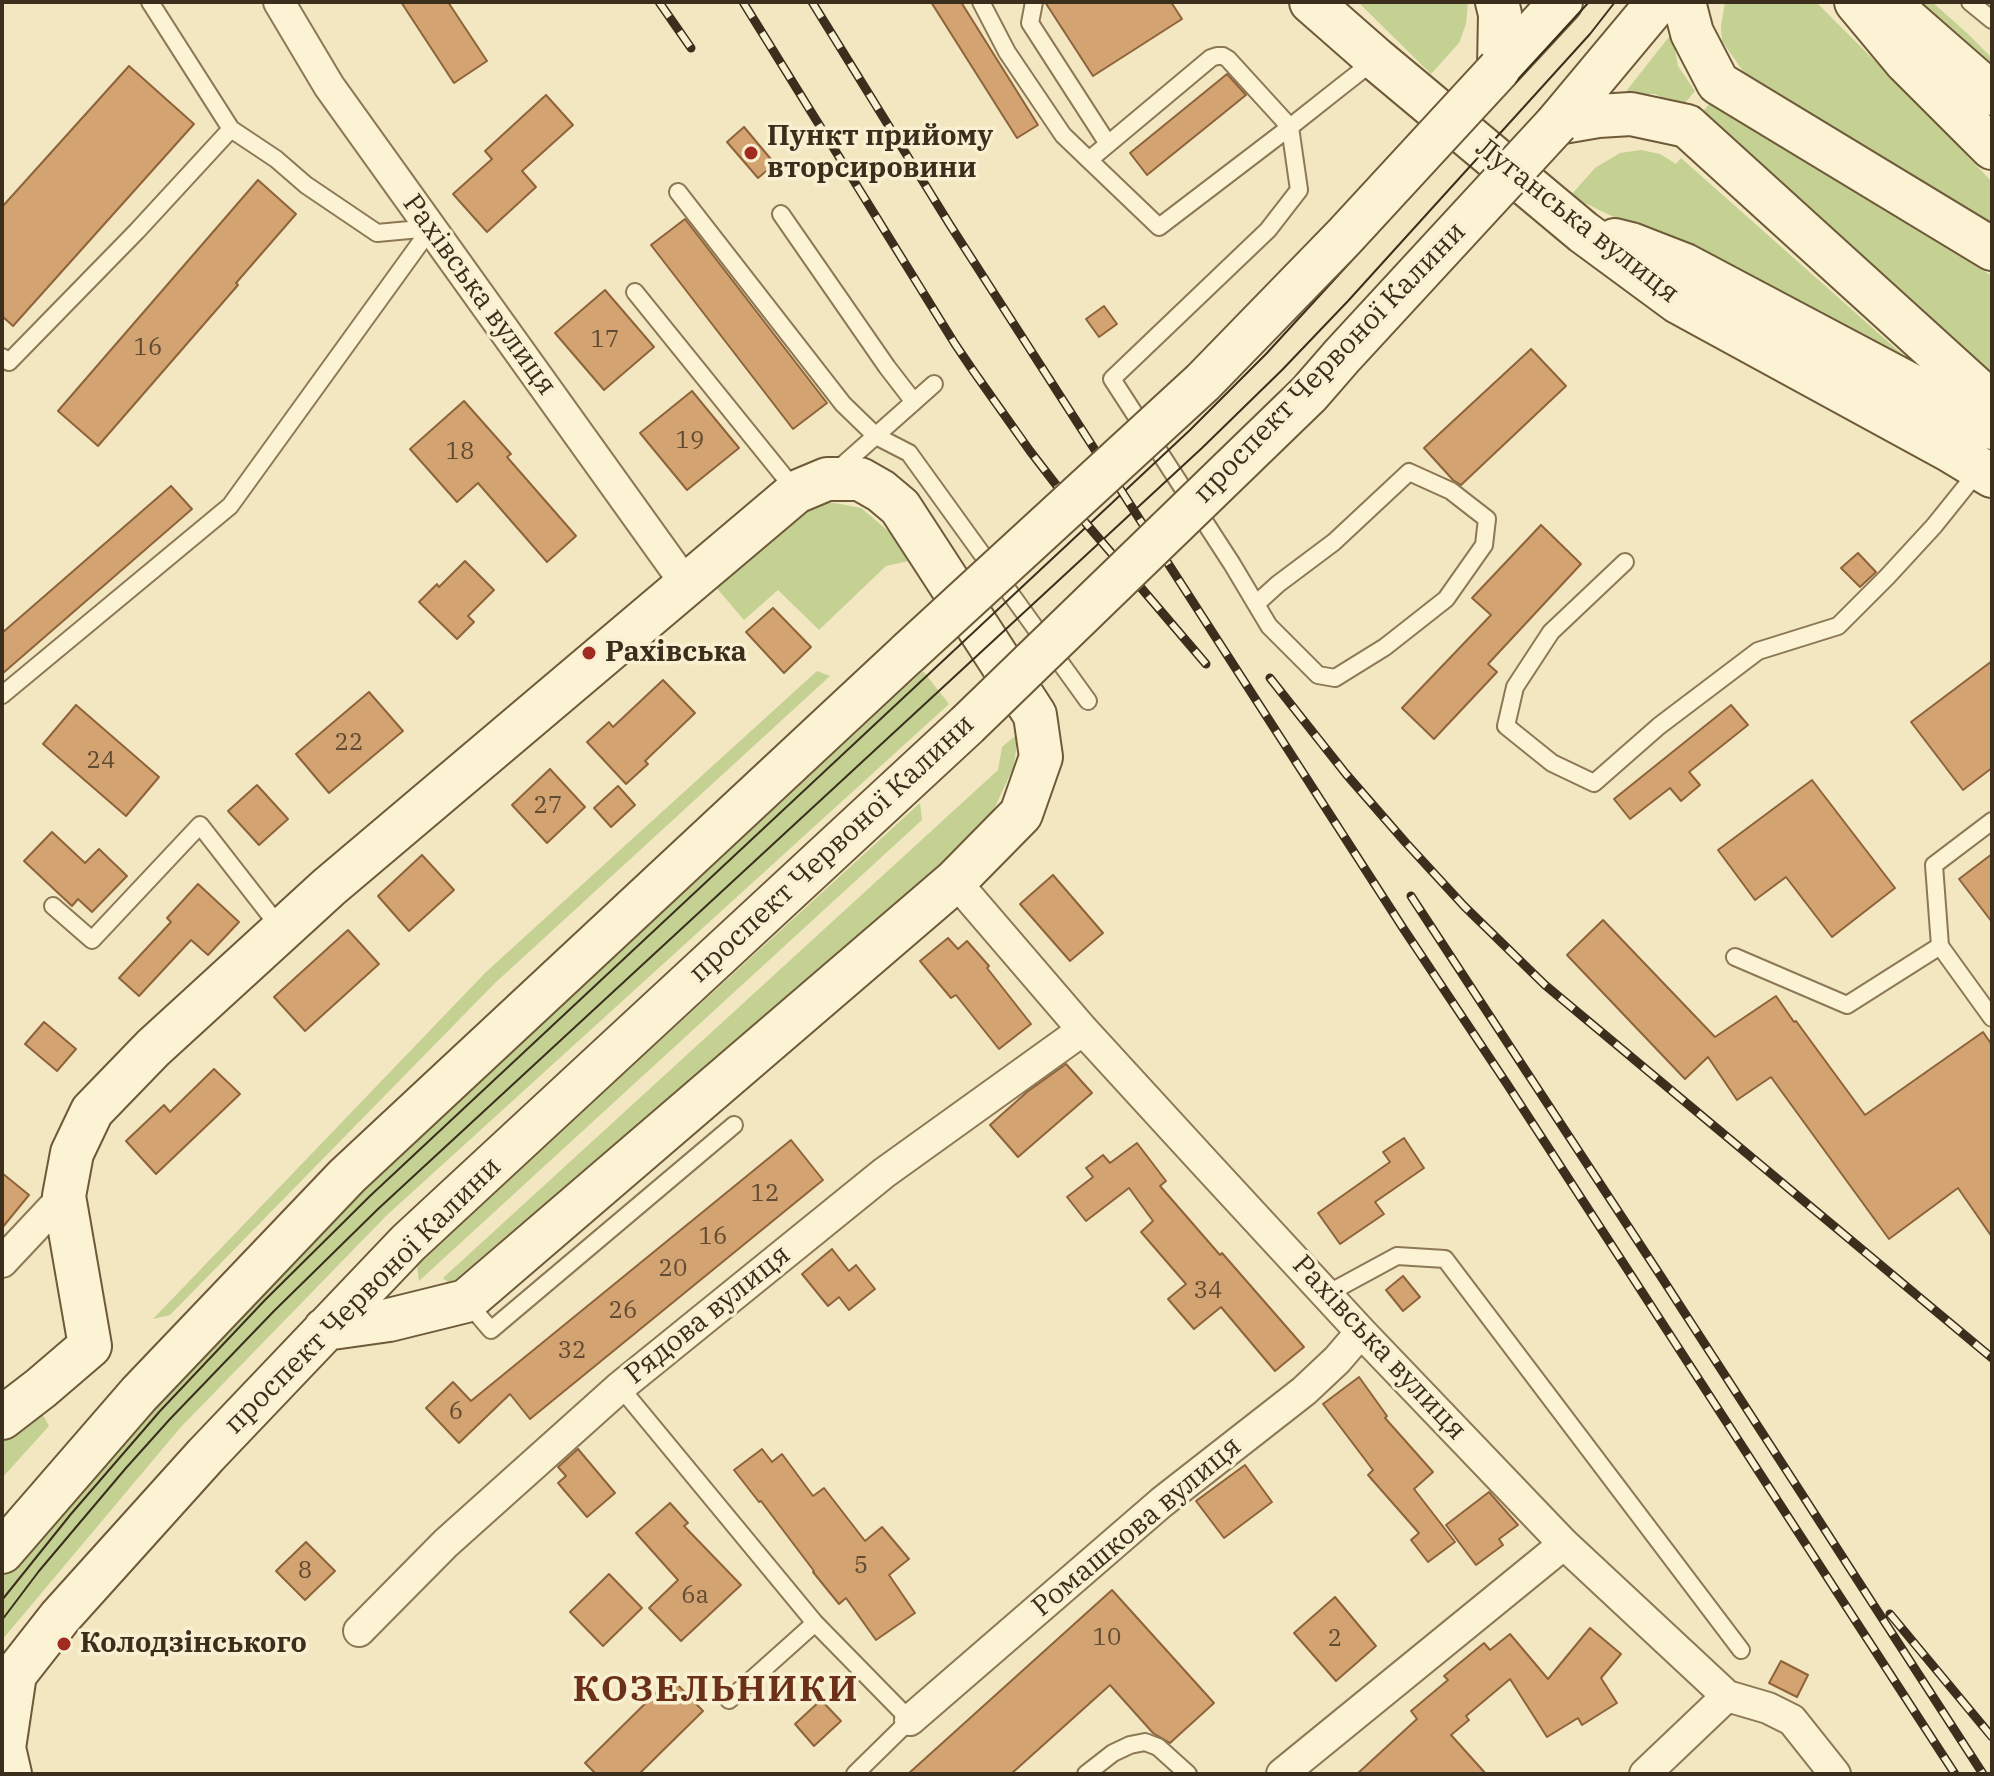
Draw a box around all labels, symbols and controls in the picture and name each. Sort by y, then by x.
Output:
place label: Пункт прийому вторсировини [767,120,993,186]
street label: Луганська вулиця [1469,131,1685,311]
marker: Пункт прийому вторсировини [742,144,760,162]
street label: Рахівська вулиця [395,188,563,402]
street label: проспект Червоної Калини [1187,216,1473,510]
house number: 17 [591,326,619,354]
house number: 16 [134,334,162,362]
house number: 19 [676,427,704,455]
house number: 18 [446,438,474,466]
place label: Рахівська [605,636,747,670]
marker: Рахівська [580,644,598,662]
street label: проспект Червоної Калини [682,708,982,990]
house number: 22 [335,729,363,757]
house number: 24 [87,747,115,775]
house number: 27 [534,792,562,820]
street label: проспект Червоної Калини [218,1151,508,1441]
house number: 12 [751,1180,779,1208]
house number: 16 [699,1223,727,1251]
street label: Рядова вулиця [619,1238,797,1392]
street label: Рахівська вулиця [1285,1249,1473,1447]
house number: 20 [659,1255,687,1283]
house number: 34 [1194,1277,1222,1305]
house number: 26 [609,1297,637,1325]
house number: 32 [558,1337,586,1365]
house number: 6 [449,1398,463,1426]
street label: Ромашкова вулиця [1026,1430,1248,1624]
house number: 5 [854,1552,868,1580]
house number: 8 [298,1557,312,1585]
house number: 6а [681,1582,709,1610]
house number: 10 [1093,1624,1121,1652]
house number: 2 [1328,1625,1342,1653]
place label: Колодзінського [80,1627,307,1661]
marker: Колодзінського [55,1635,73,1653]
district label: КОЗЕЛЬНИКИ [573,1669,859,1713]

